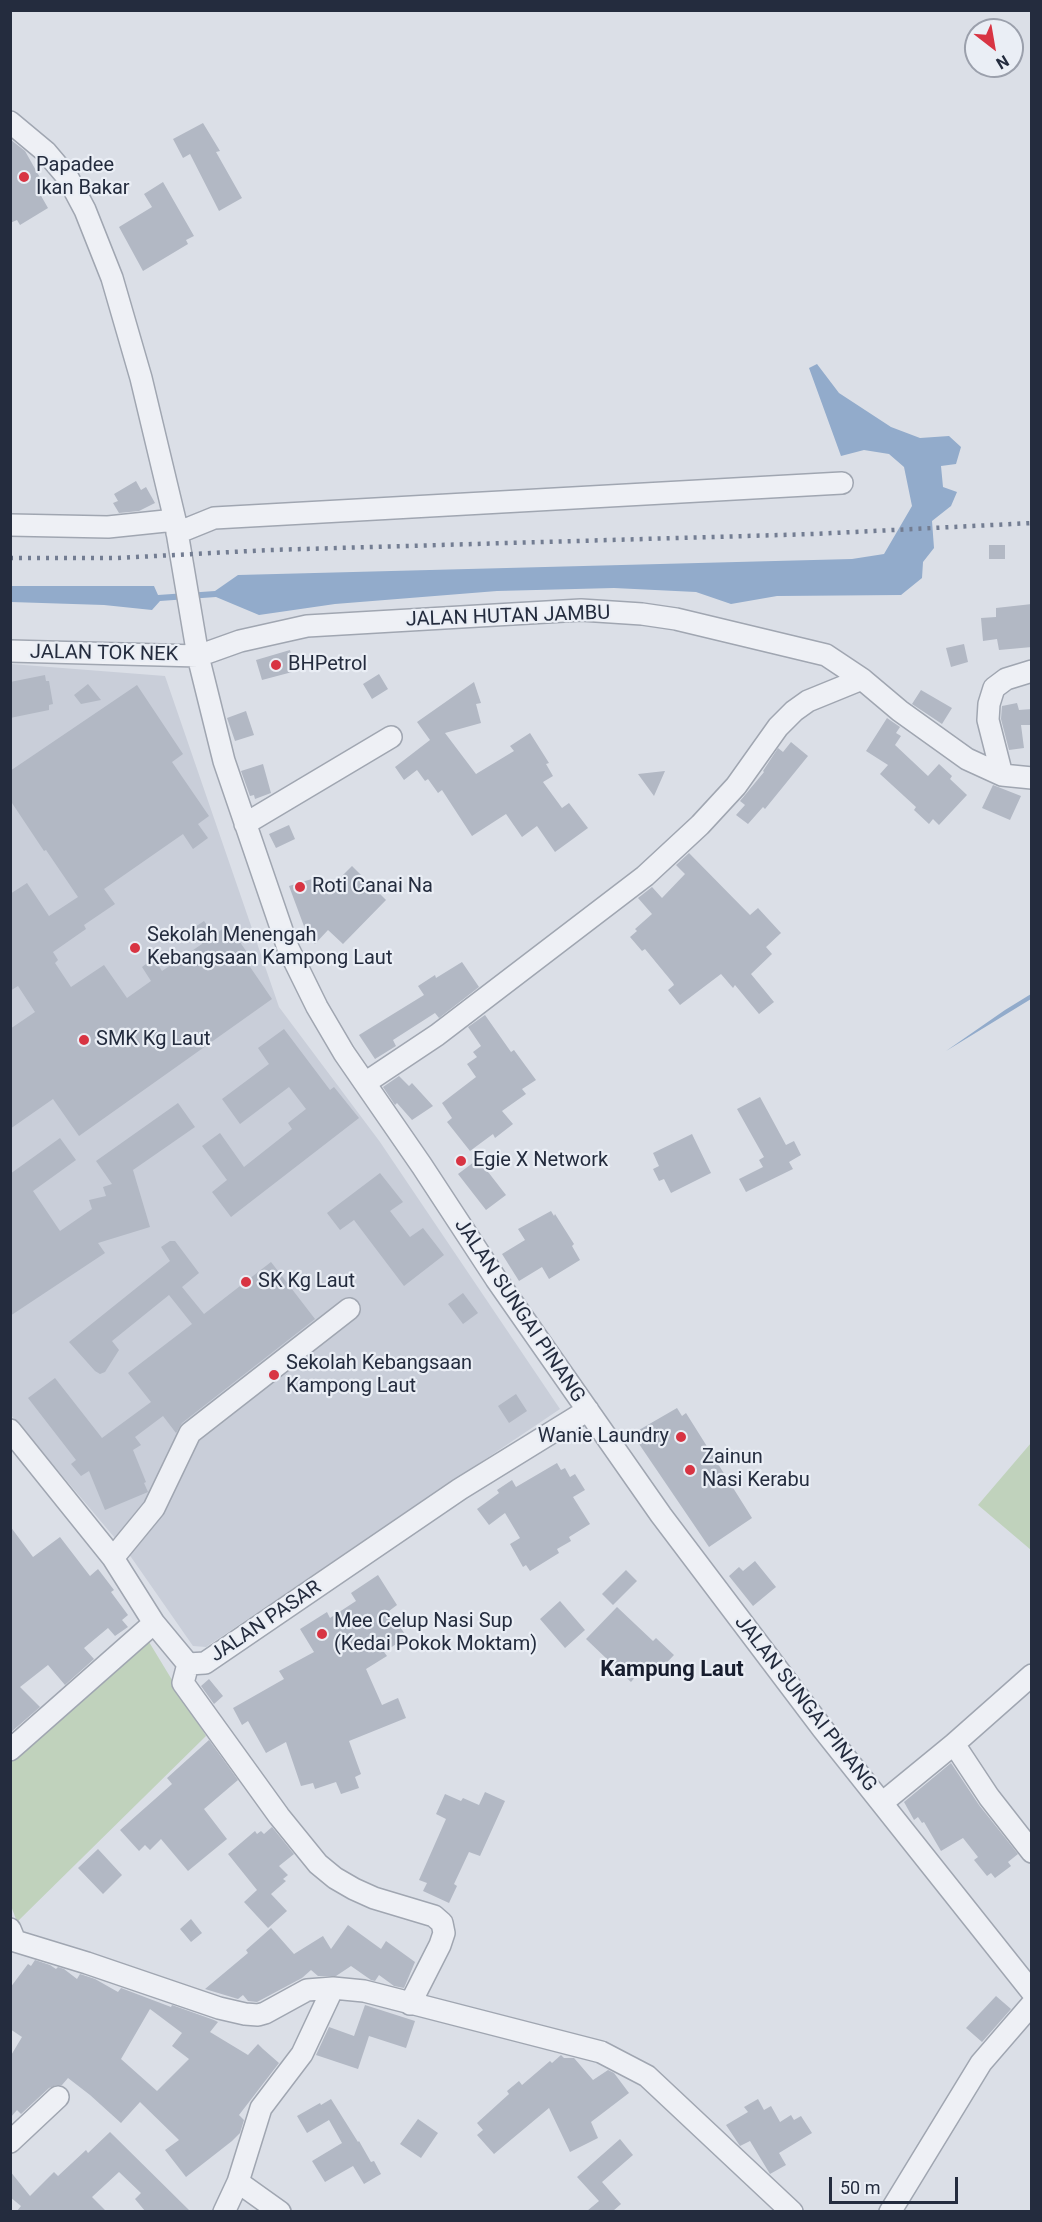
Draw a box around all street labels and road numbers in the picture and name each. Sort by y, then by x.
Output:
street label: JALAN HUTAN JAMBU [405,601,611,633]
street label: JALAN TOK NEK [30,641,178,667]
street label: JALAN SUNGAI PINANG [448,1214,590,1408]
street label: JALAN PASAR [206,1576,326,1668]
street label: JALAN SUNGAI PINANG [729,1611,881,1797]

